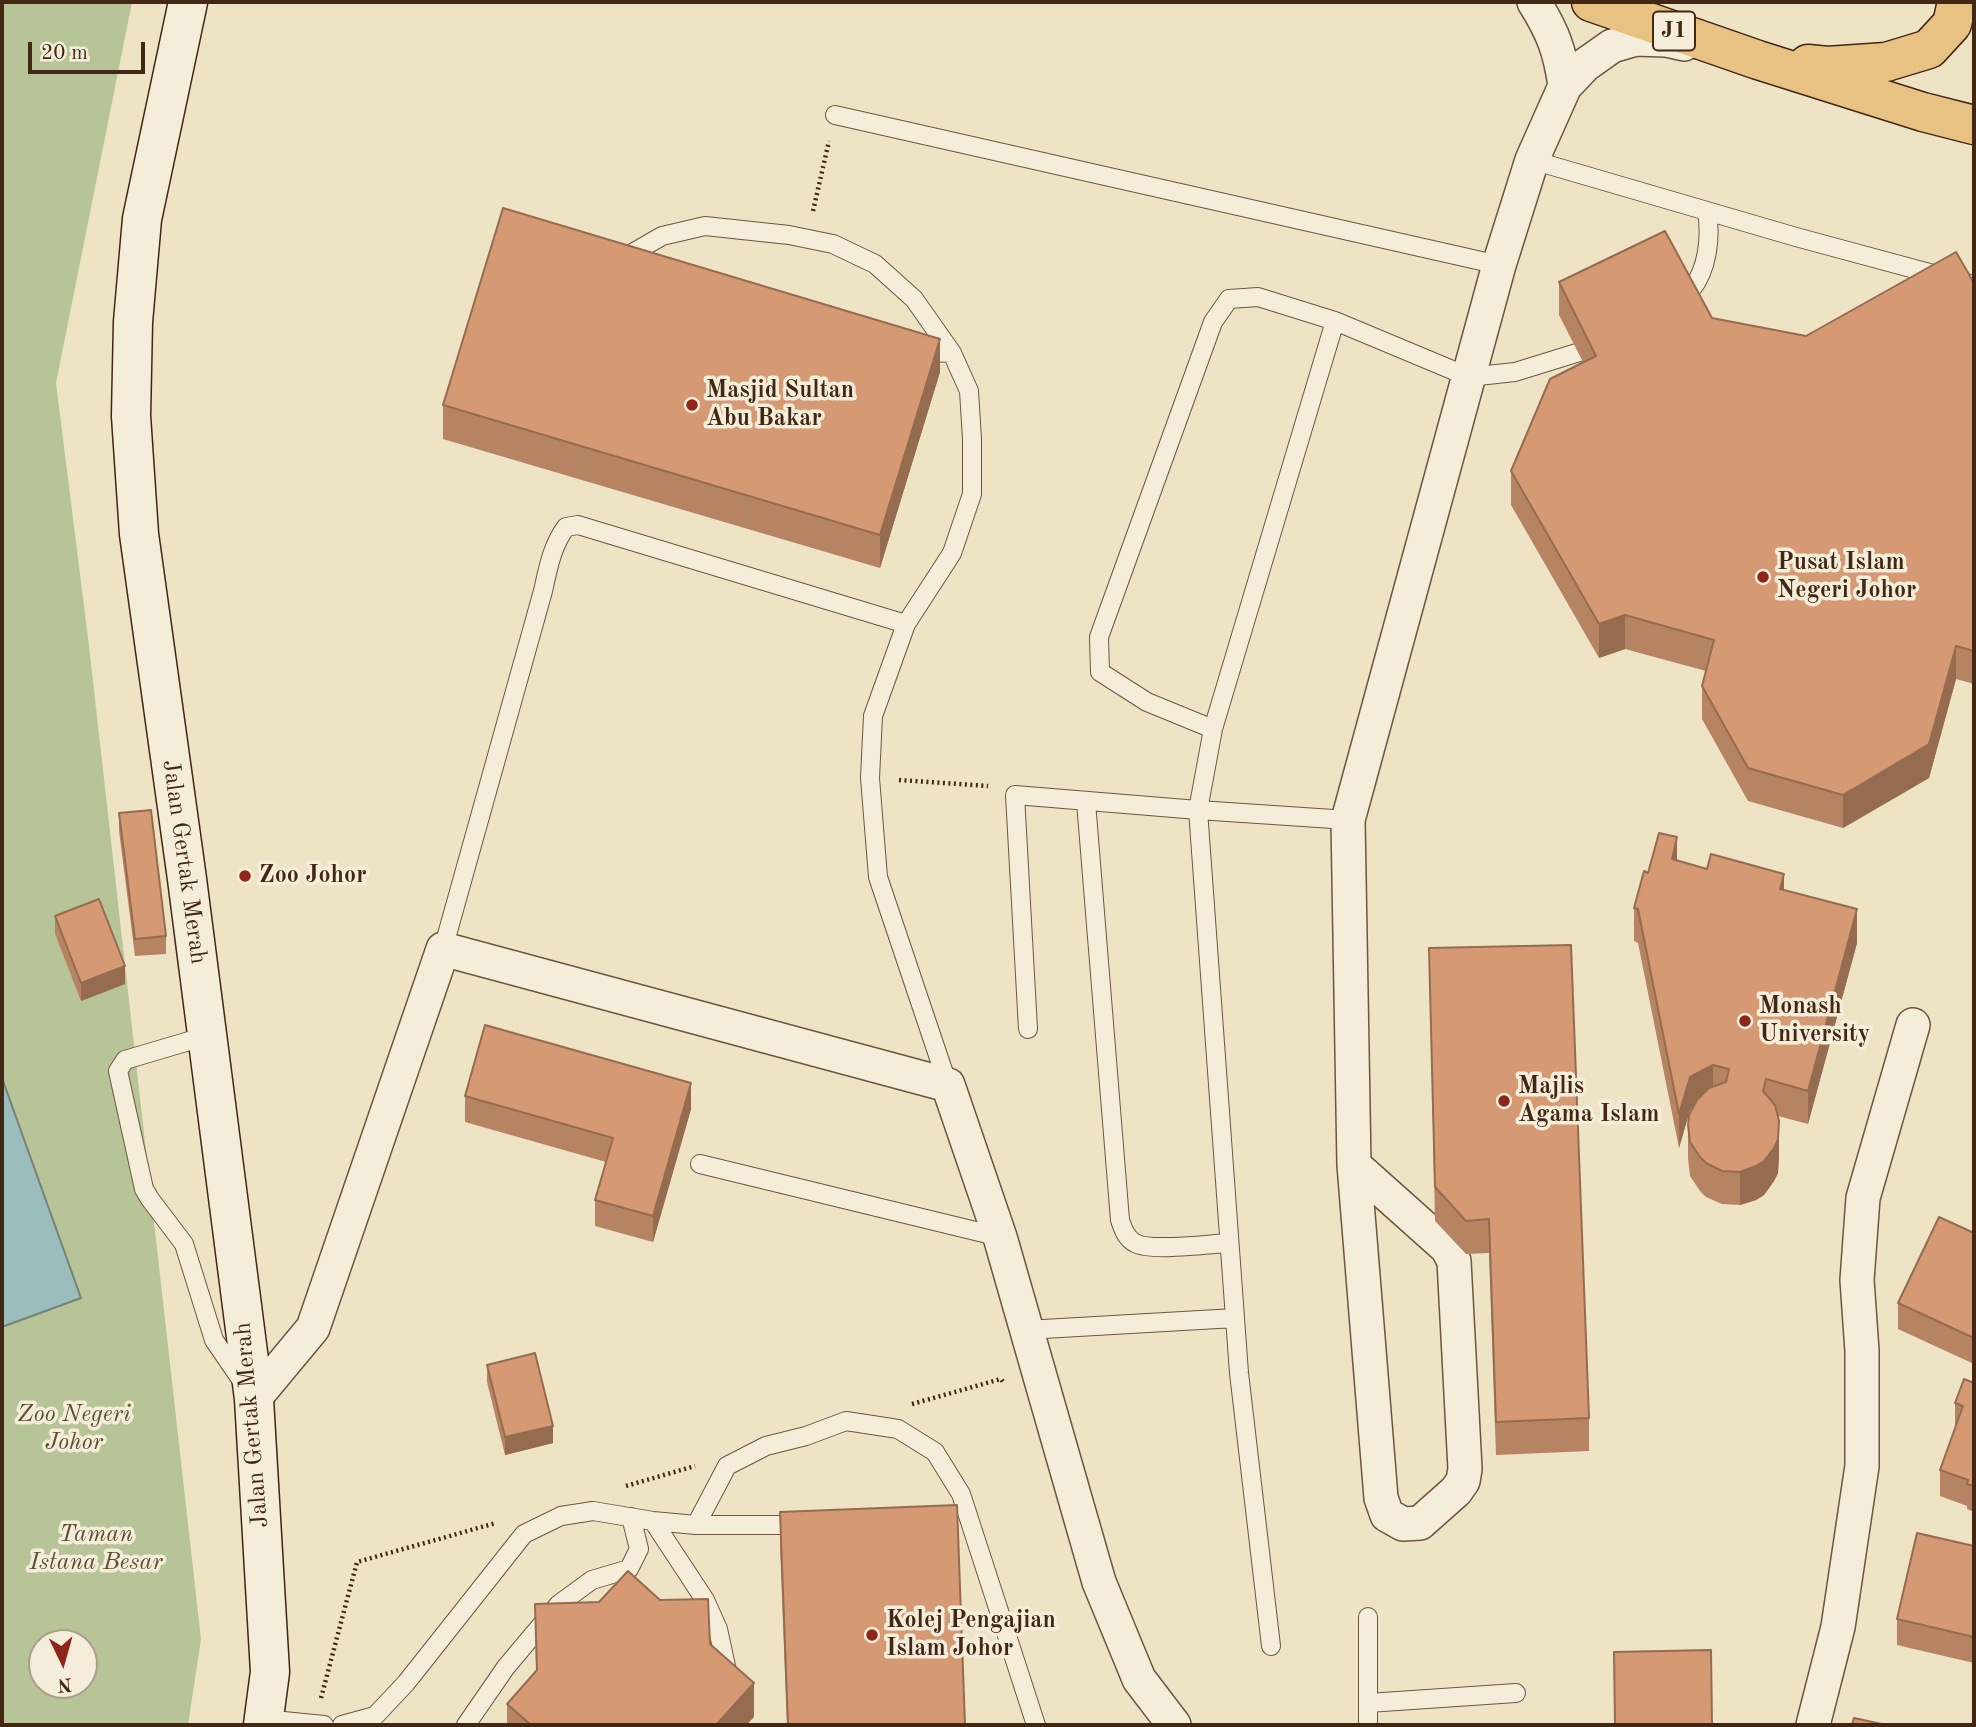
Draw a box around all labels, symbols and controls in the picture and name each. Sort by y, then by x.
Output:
road number: J1 [1653,12,1695,50]
scale bar [32,28,149,72]
text: 20 m [41,43,88,64]
place label: Masjid Sultan Abu Bakar [706,377,854,433]
marker: Masjid Sultan Abu Bakar [684,397,700,413]
place label: Pusat Islam Negeri Johor [1777,549,1917,605]
marker: Pusat Islam Negeri Johor [1755,569,1771,585]
street label: Jalan Gertak Merah [155,758,213,966]
place label: Zoo Johor [259,862,367,890]
marker: Zoo Johor [237,868,253,884]
place label: Monash University [1759,993,1870,1049]
marker: Monash University [1737,1013,1753,1029]
place label: Majlis Agama Islam [1518,1073,1659,1129]
marker: Majlis Agama Islam [1496,1093,1512,1109]
street label: Jalan Gertak Merah [229,1321,275,1529]
park label: Zoo Negeri Johor [17,1401,131,1457]
park label: Taman Istana Besar [29,1521,163,1577]
place label: Kolej Pengajian Islam Johor [886,1607,1056,1663]
marker: Kolej Pengajian Islam Johor [864,1627,880,1643]
north arrow [28,1629,98,1699]
text: N [57,1673,73,1694]

